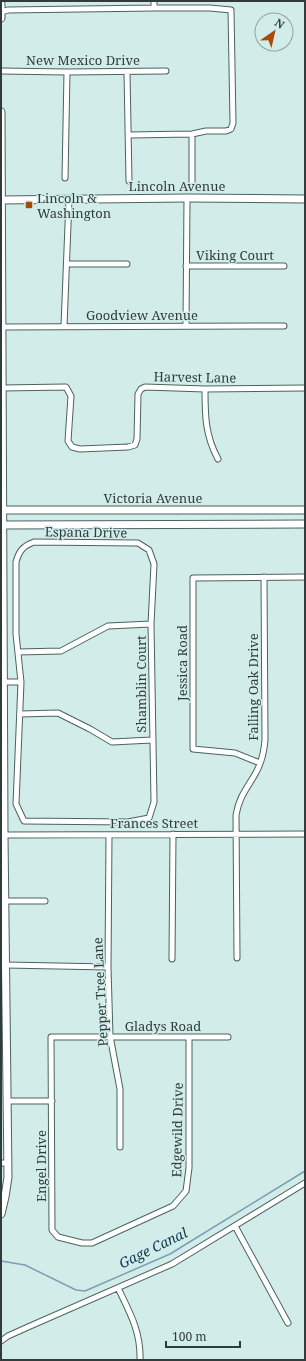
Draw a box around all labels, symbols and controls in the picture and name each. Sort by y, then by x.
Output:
north arrow [254,12,294,52]
text: N [272,15,288,32]
street label: New Mexico Drive [26,51,140,69]
street label: Lincoln Avenue [129,177,225,195]
place label: Lincoln & Washington [37,189,112,222]
marker: Lincoln & Washington [24,200,34,210]
street label: Viking Court [196,246,274,264]
street label: Goodview Avenue [86,306,198,324]
street label: Harvest Lane [153,367,237,387]
street label: Victoria Avenue [104,489,202,507]
street label: Espana Drive [45,522,127,542]
street label: Jessica Road [173,625,191,702]
street label: Falling Oak Drive [244,633,262,741]
street label: Shamblin Court [132,635,150,733]
street label: Frances Street [110,814,198,832]
street label: Pepper Tree Lane [88,937,112,1047]
street label: Gladys Road [125,1017,201,1035]
street label: Edgewild Drive [167,1082,187,1178]
street label: Engel Drive [32,1130,50,1202]
water label: Gage Canal [115,1222,191,1272]
scale bar [166,1323,240,1349]
text: 100 m [172,1328,207,1345]

